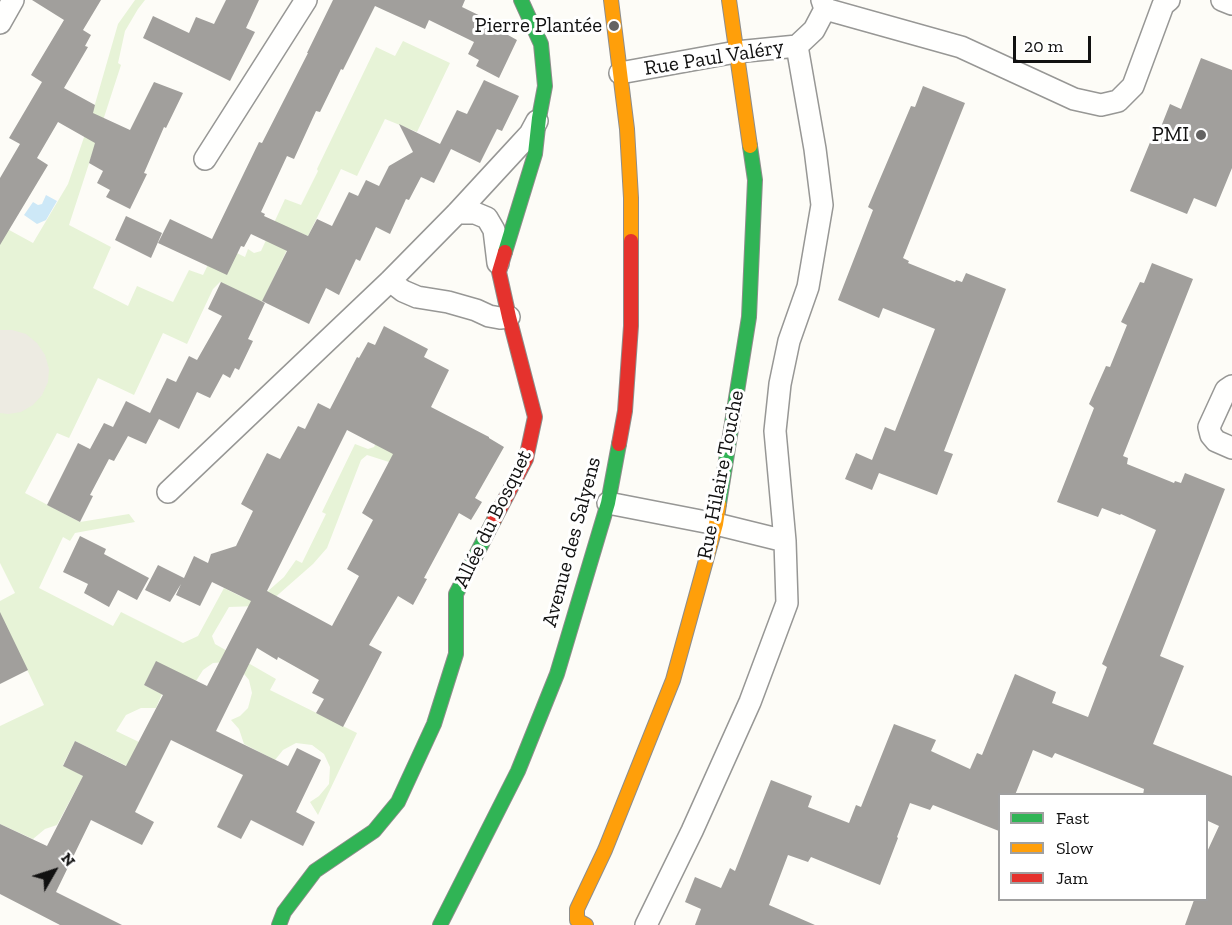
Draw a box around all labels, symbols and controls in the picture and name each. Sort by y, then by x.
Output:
place label: Pierre Plantée [475,13,602,39]
marker: Pierre Plantée [607,19,621,33]
scale bar [1016,24,1094,62]
street label: Rue Paul Valéry [642,35,786,81]
text: 20 m [1024,35,1063,57]
place label: PMI [1152,122,1189,148]
marker: PMI [1194,128,1208,142]
street label: Rue Hilaire Touche [692,388,750,562]
street label: Allée du Bosquet [449,446,537,592]
street label: Avenue des Salyens [537,454,607,630]
legend [998,793,1208,901]
text: Fast [1056,807,1089,829]
text: Slow [1056,837,1093,859]
north arrow [24,841,84,901]
text: N [57,849,80,870]
text: Jam [1056,867,1088,889]

